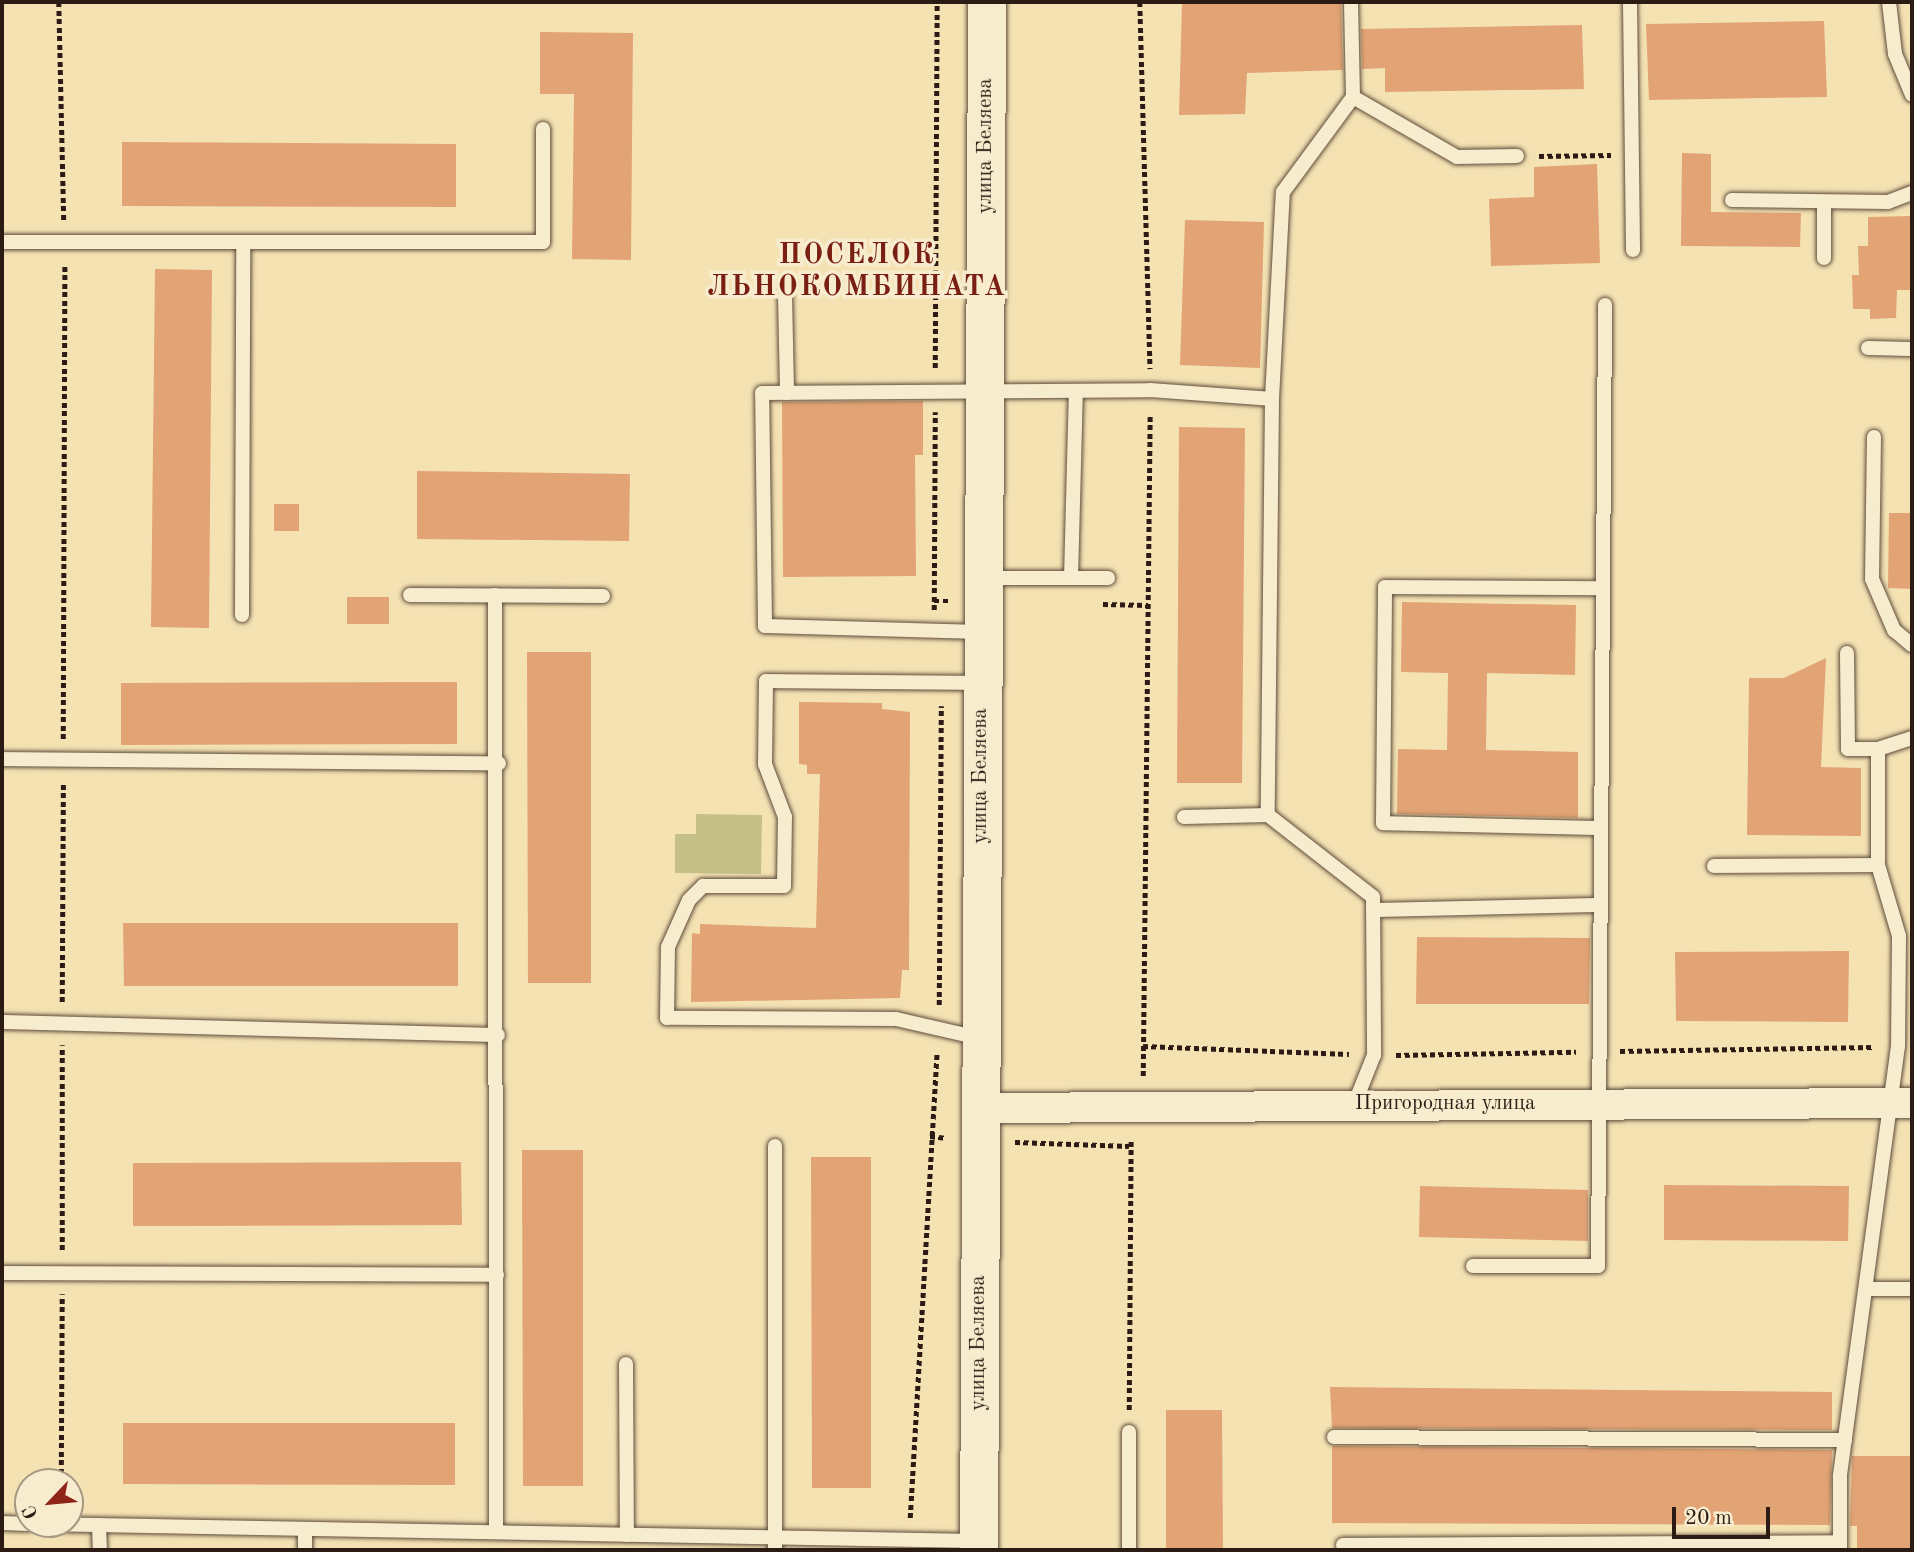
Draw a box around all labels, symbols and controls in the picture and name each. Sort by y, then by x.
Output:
street label: улица Беляева [973,78,999,214]
district label: ПОСЕЛОК ЛЬНОКОМБИНАТА [709,239,1005,305]
street label: улица Беляева [968,708,994,844]
street label: Пригородная улица [1355,1091,1535,1117]
street label: улица Беляева [966,1275,992,1411]
north arrow [14,1468,84,1538]
scale bar [1676,1492,1774,1536]
text: С [20,1502,43,1521]
text: 20 m [1685,1508,1732,1529]

